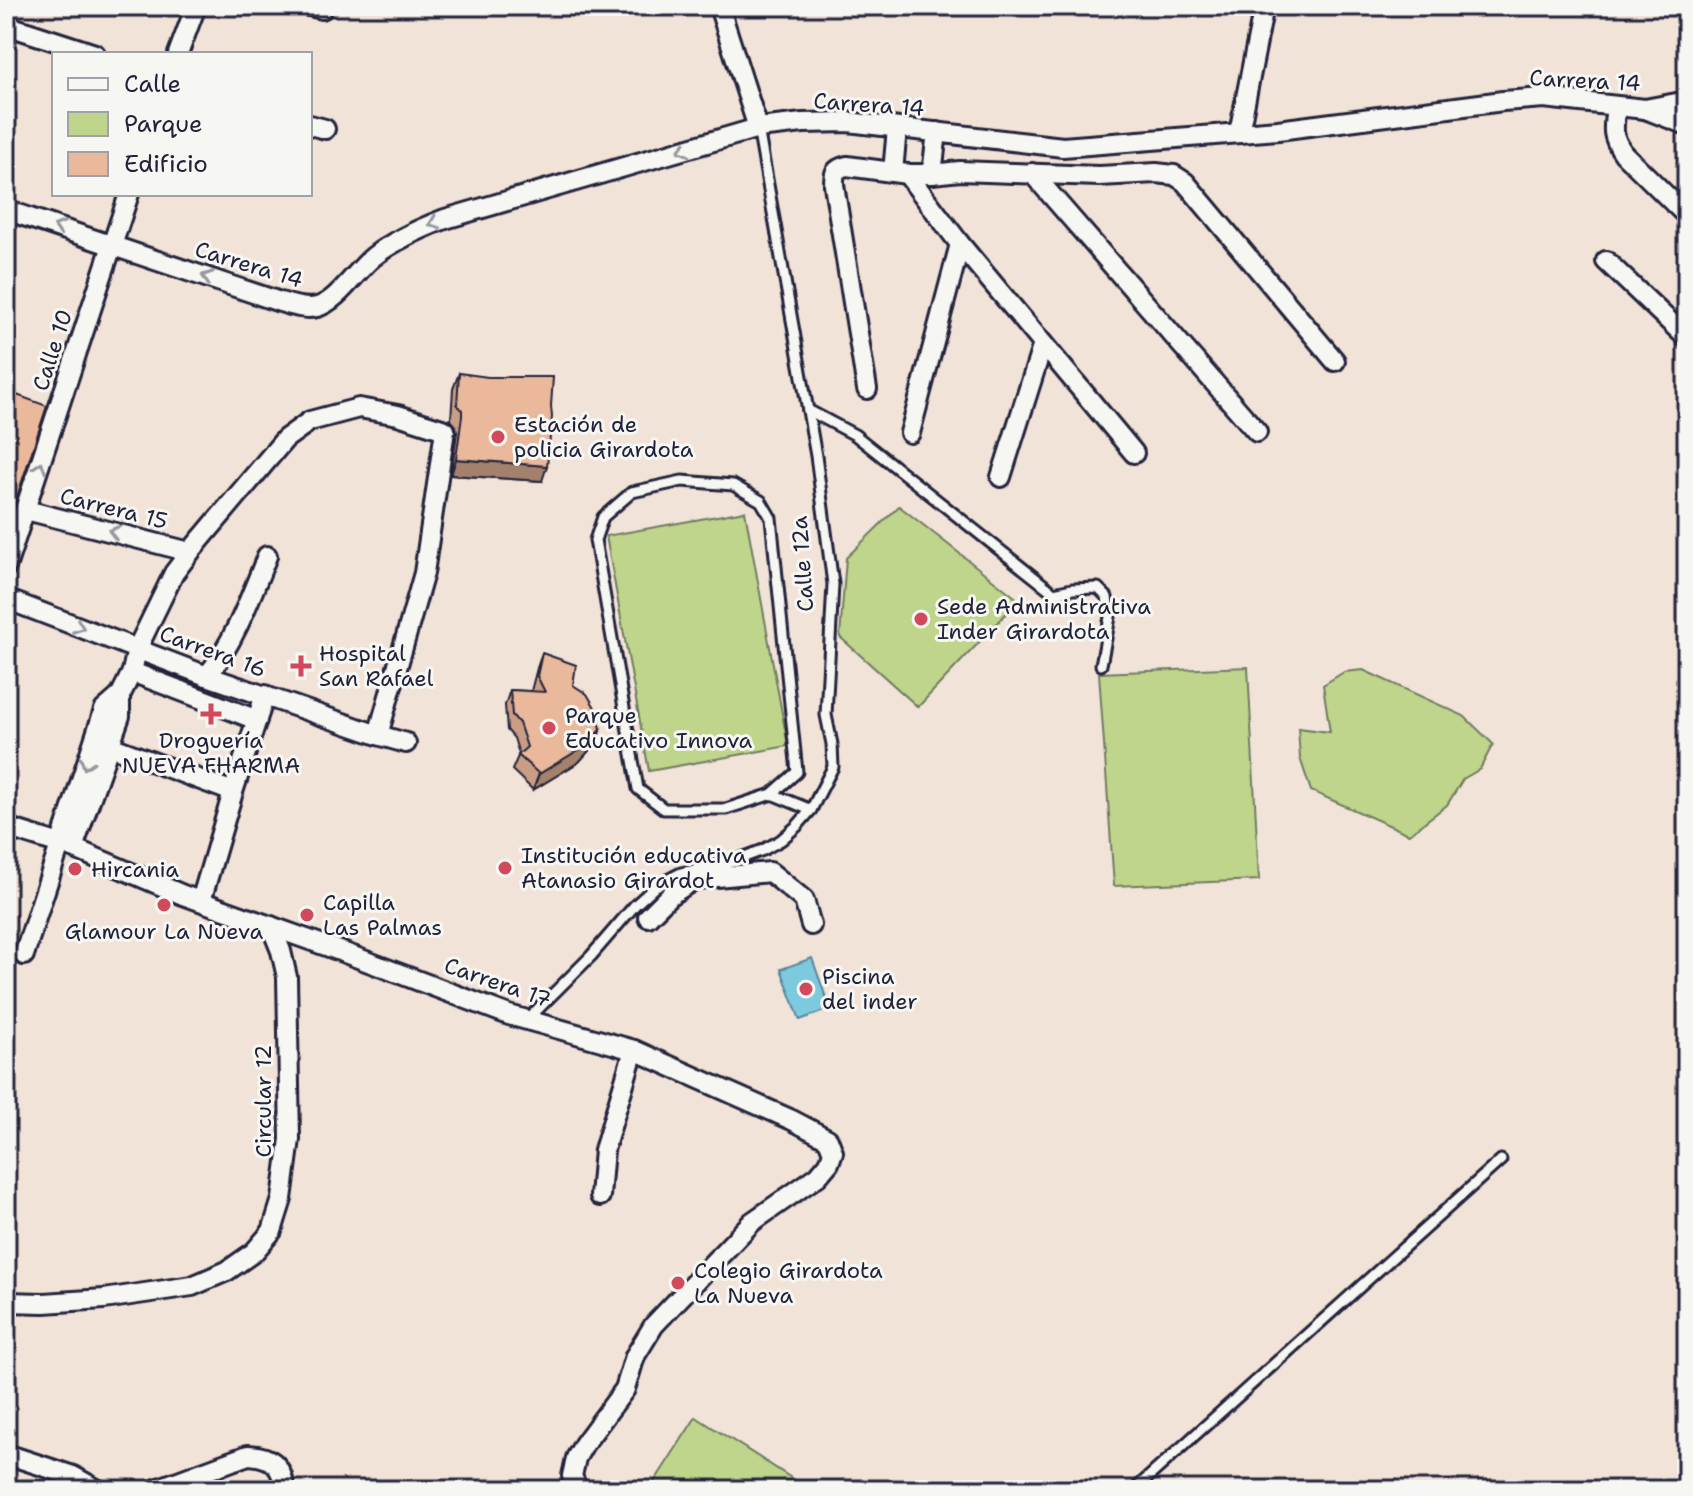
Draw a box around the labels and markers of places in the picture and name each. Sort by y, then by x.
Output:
place label: Estación de policia Girardota [514,410,694,464]
marker: Estación de policia Girardota [489,428,507,446]
place label: Sede Administrativa Inder Girardota [937,592,1151,646]
marker: Sede Administrativa Inder Girardota [912,610,930,628]
place label: Hospital San Rafael [319,639,434,693]
marker: Hospital San Rafael [290,655,312,677]
place label: Parque Educativo Innova [565,701,753,755]
marker: Droguería NUEVA FHARMA [202,705,220,723]
marker: Parque Educativo Innova [540,719,558,737]
place label: Droguería NUEVA FHARMA [122,726,300,780]
place label: Institución educativa Atanasio Girardot [521,841,747,895]
place label: Hircania [91,855,179,884]
marker: Institución educativa Atanasio Girardot [496,859,514,877]
marker: Hircania [66,860,84,878]
place label: Capilla Las Palmas [323,888,442,942]
marker: Glamour La Nueva [155,896,173,914]
marker: Capilla Las Palmas [298,906,316,924]
place label: Glamour La Nueva [65,917,264,946]
place label: Piscina del inder [822,962,918,1016]
marker: Piscina del inder [797,980,815,998]
place label: Colegio Girardota La Nueva [694,1256,883,1310]
marker: Colegio Girardota La Nueva [669,1274,687,1292]

